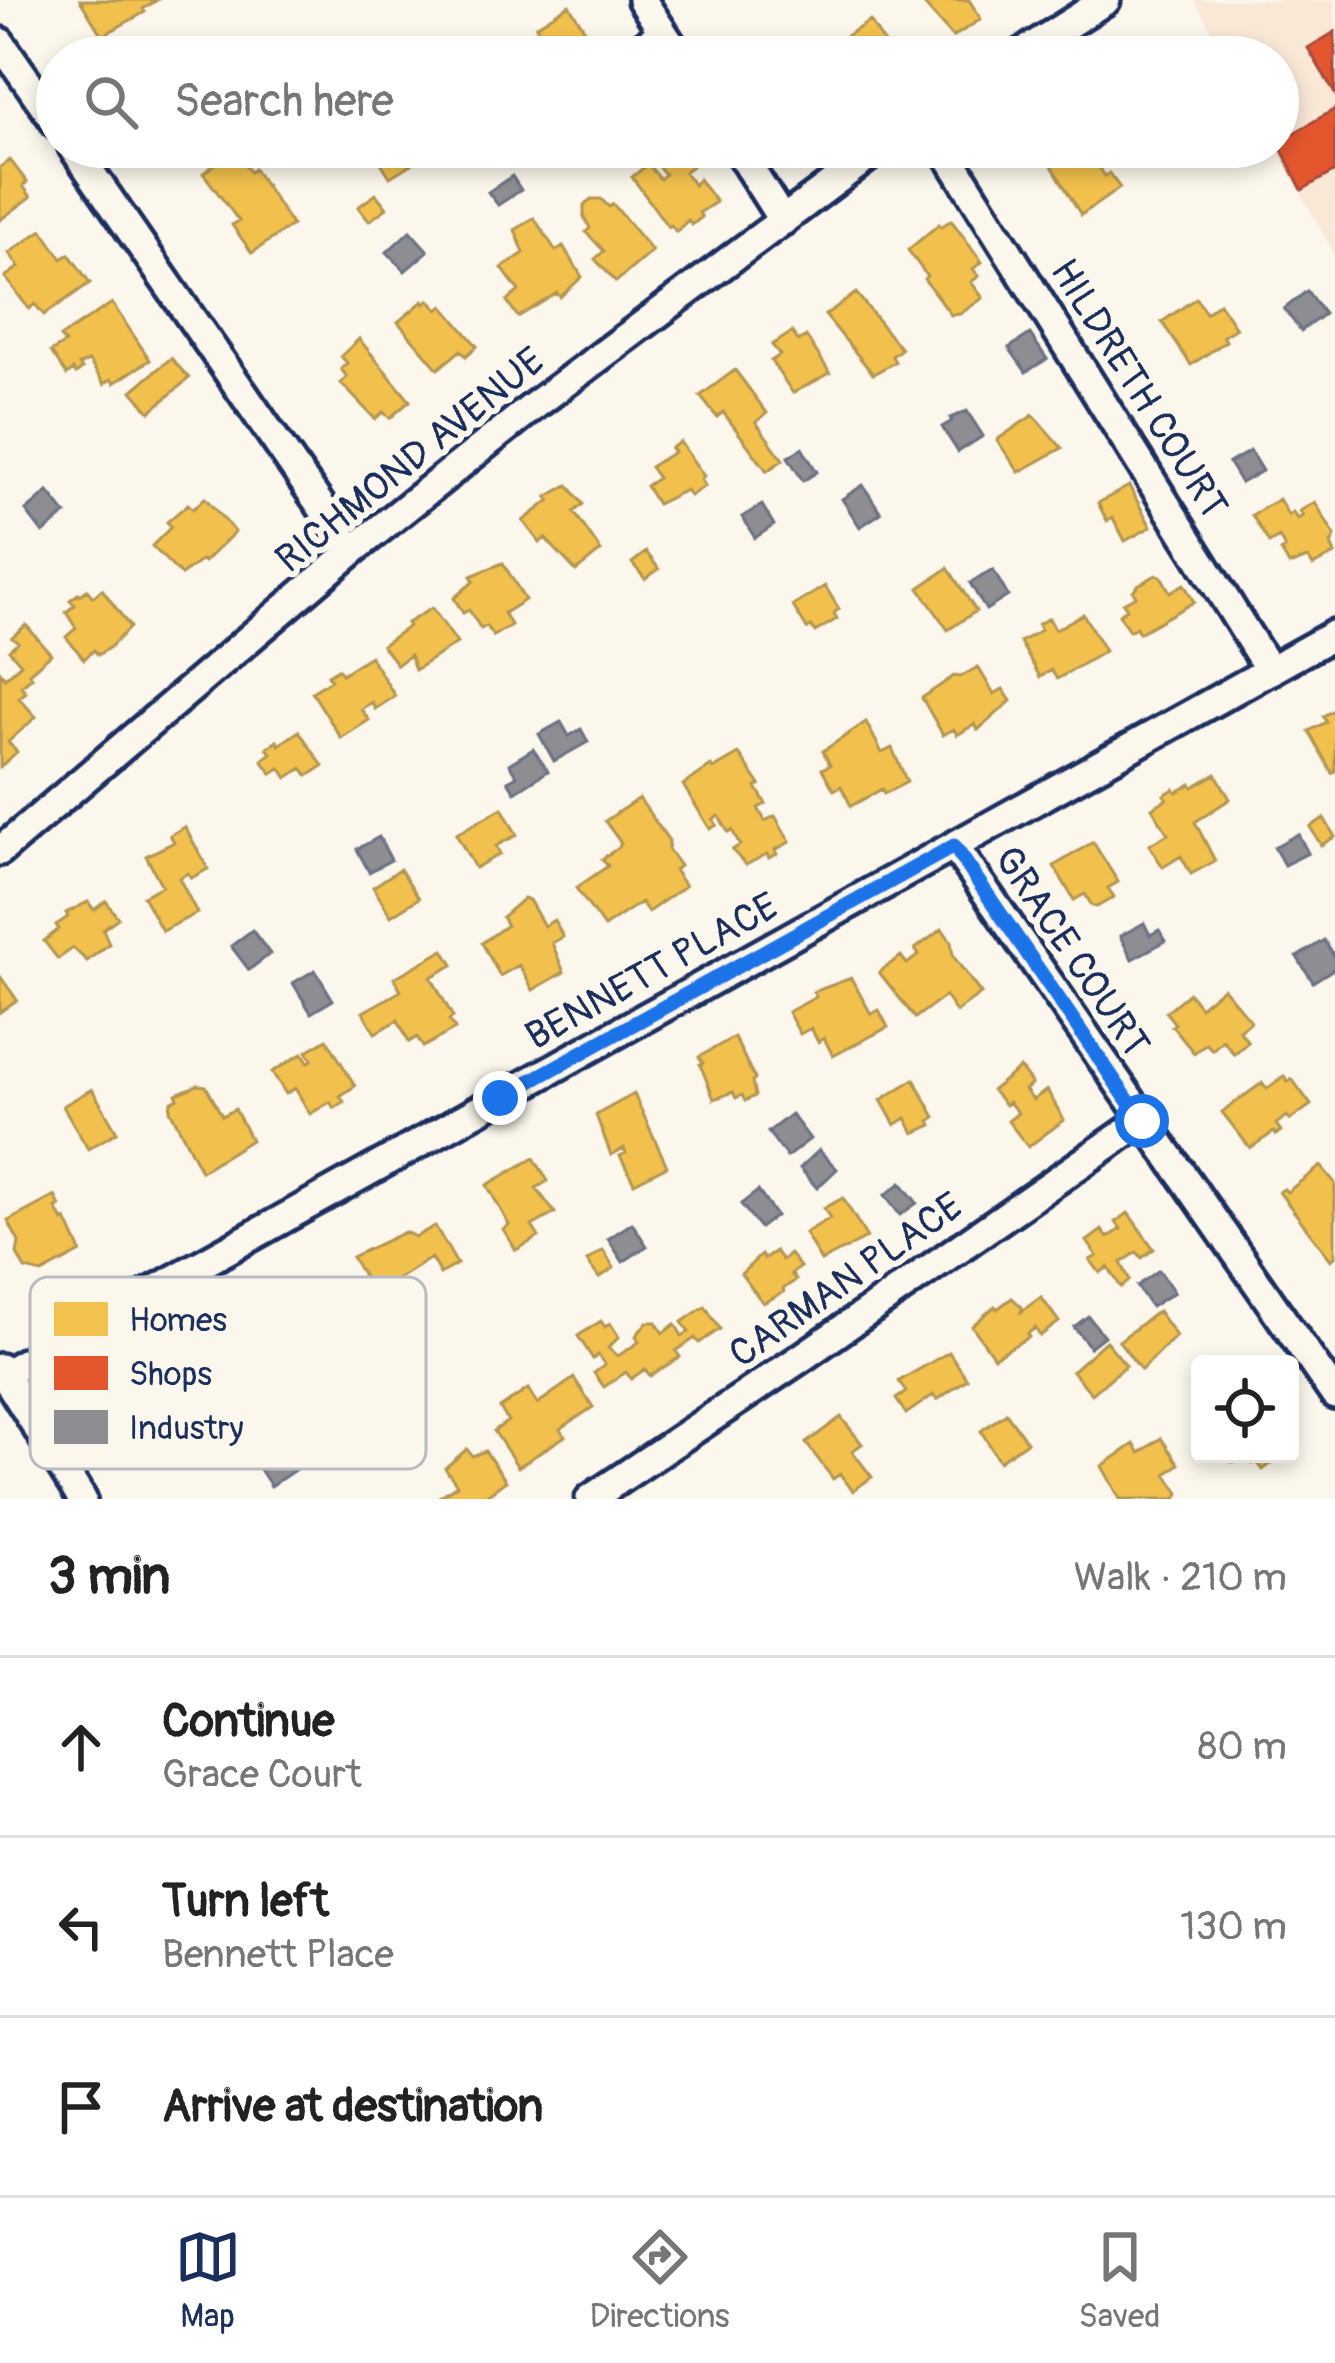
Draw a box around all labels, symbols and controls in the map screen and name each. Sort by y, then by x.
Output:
search box [36,36,1299,168]
icon: search [78,69,144,135]
text: Search here [174,74,394,130]
street label: HILDRETH COURT [1039,250,1238,528]
street label: RICHMOND AVENUE [266,337,554,584]
street label: GRACE COURT [983,837,1160,1067]
street label: BENNETT PLACE [517,882,787,1061]
route end [473,1071,527,1125]
route start [1115,1094,1169,1148]
street label: CARMAN PLACE [720,1182,972,1379]
legend [30,1277,426,1469]
text: Homes [129,1300,227,1341]
text: Shops [129,1354,212,1395]
map controls [1191,1355,1299,1463]
button: locate [1191,1355,1299,1463]
text: Industry [129,1408,244,1449]
text: 3 min [48,1545,170,1609]
text: Walk · 210 m [1074,1553,1287,1602]
text: Continue [162,1694,335,1750]
icon: ahead [48,1714,114,1780]
text: 80 m [1198,1722,1287,1771]
text: Grace Court [162,1750,362,1799]
text: Turn left [162,1874,329,1930]
icon: left [48,1894,114,1960]
text: 130 m [1180,1902,1287,1951]
text: Bennett Place [162,1930,394,1979]
icon: arrive [48,2074,114,2140]
text: Arrive at destination [162,2079,543,2135]
tab: Map [175,2224,241,2337]
tab: Directions [590,2224,730,2337]
tab: Saved [1079,2224,1160,2337]

